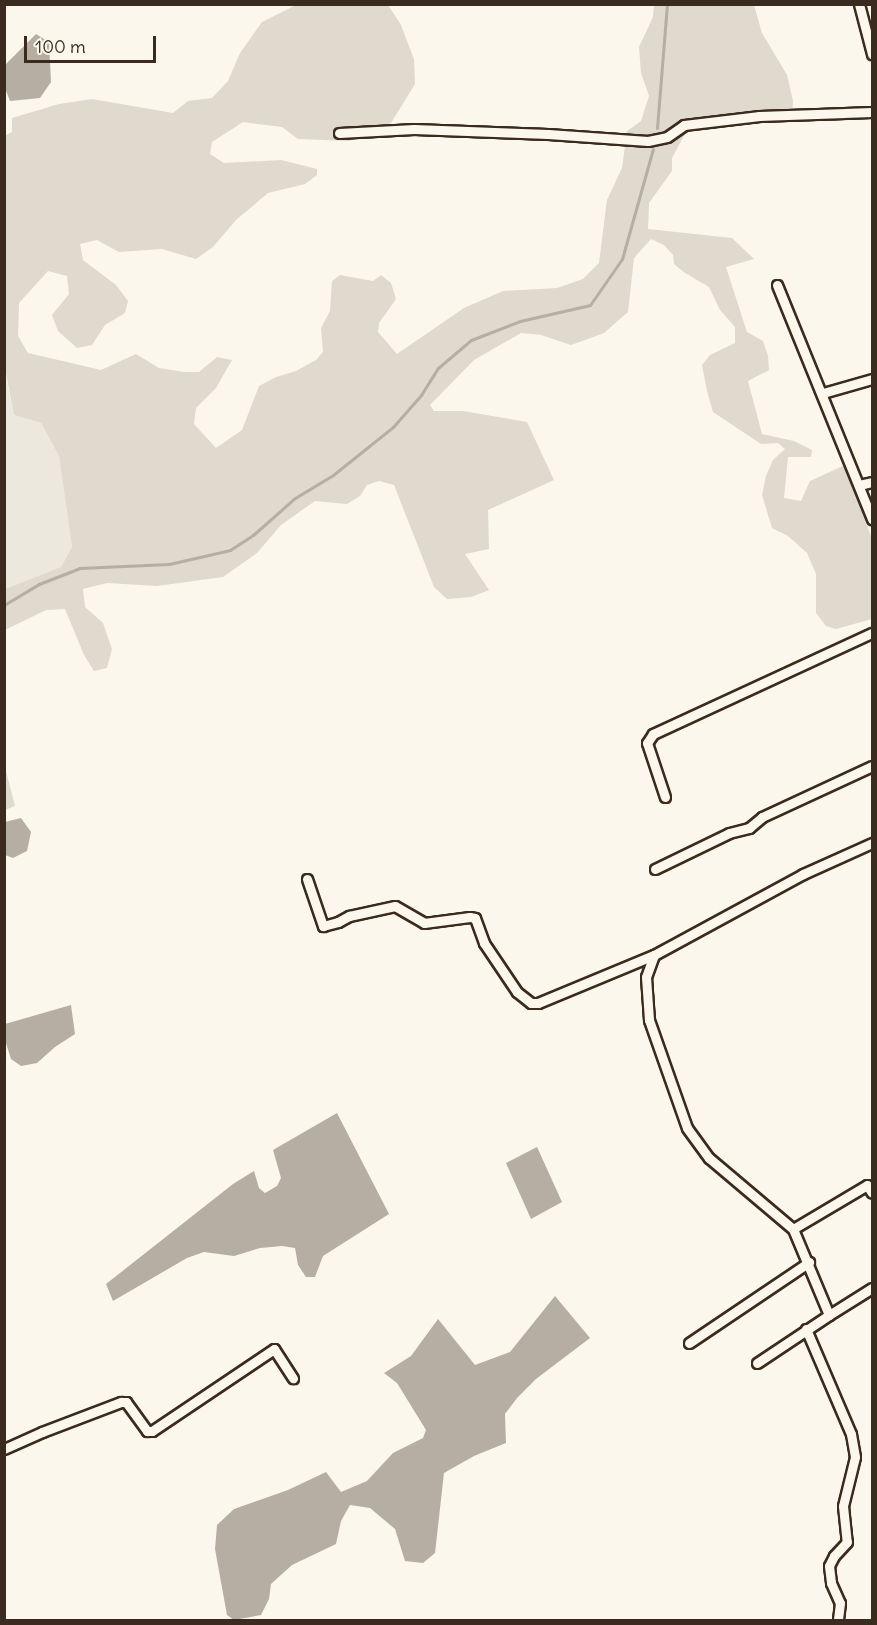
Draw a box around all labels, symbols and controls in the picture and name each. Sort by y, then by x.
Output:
scale bar [27,24,159,62]
text: 100 m [35,35,86,58]

